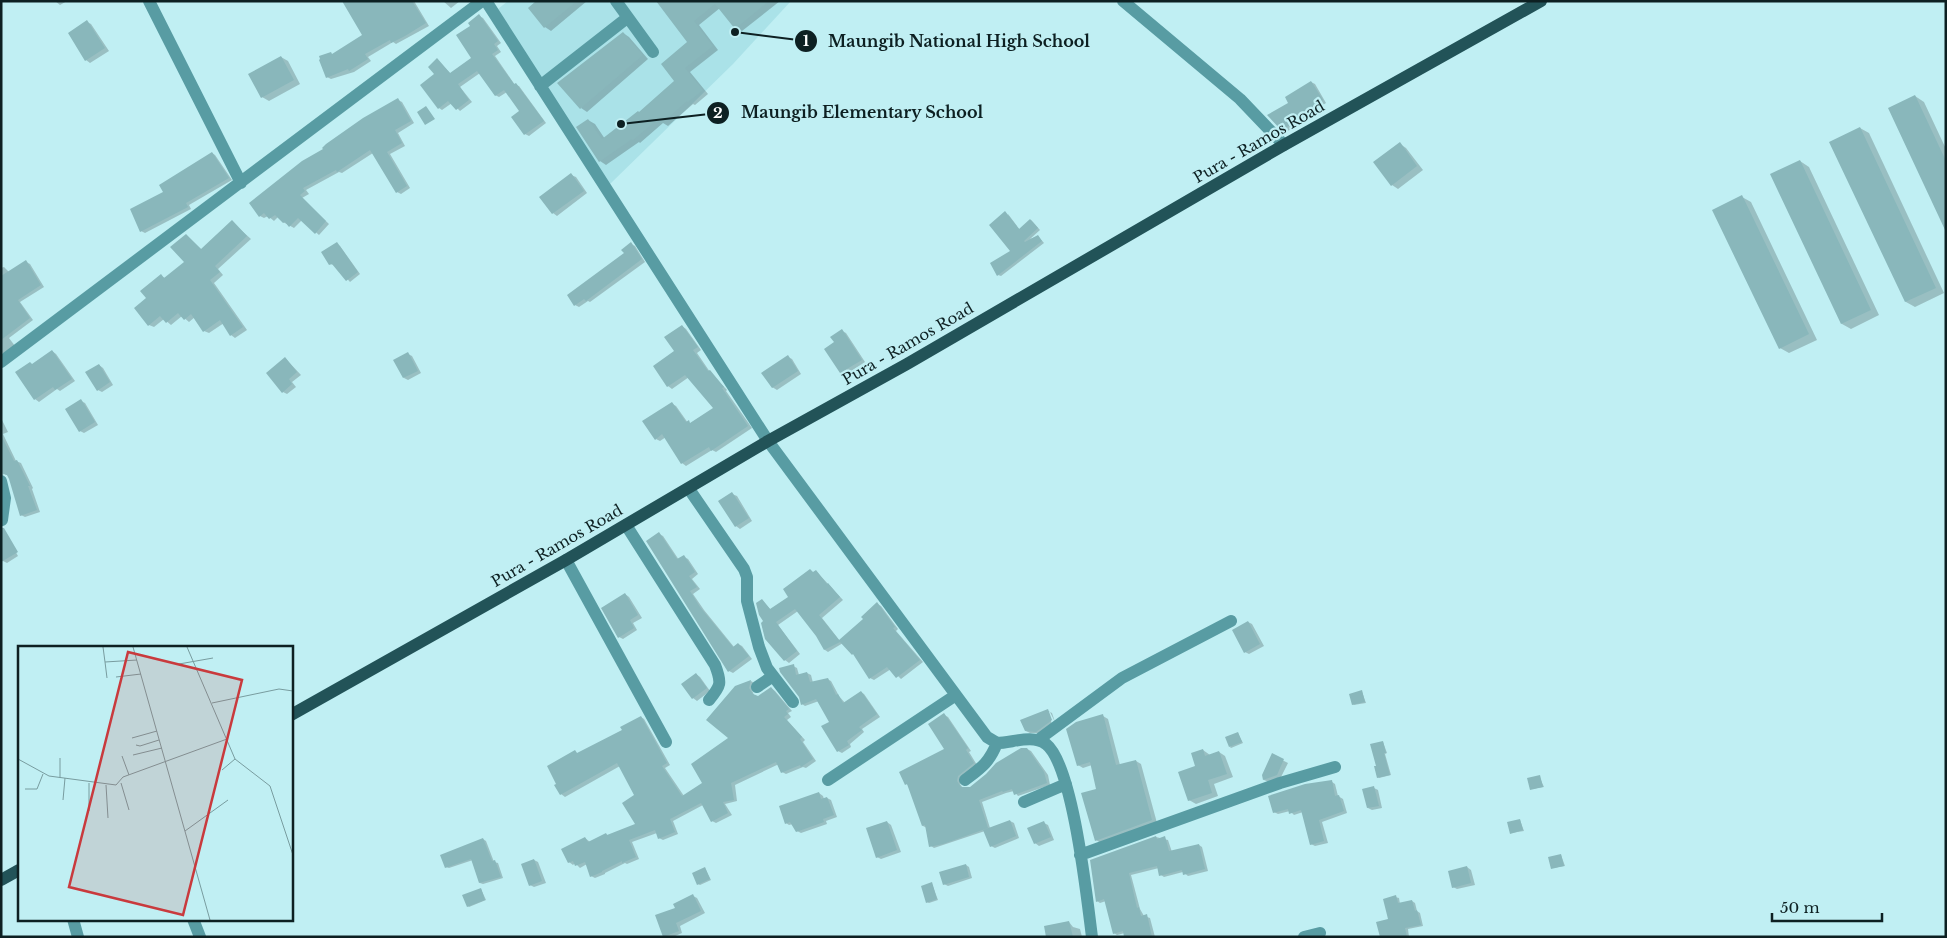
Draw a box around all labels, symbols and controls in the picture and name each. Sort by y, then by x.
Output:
callout: Maungib National High School [793,26,1100,57]
text: 1 [803,31,810,50]
text: Maungib National High School [828,31,1090,51]
street label: Pura - Ramos Road [1190,96,1328,187]
callout: Maungib Elementary School [705,97,993,128]
text: Maungib Elementary School [741,102,983,122]
text: 2 [713,103,723,122]
street label: Pura - Ramos Road [839,298,977,389]
street label: Pura - Ramos Road [488,500,626,591]
inset map [18,646,292,920]
scale bar [1772,890,1882,922]
text: 50 m [1780,898,1820,917]

